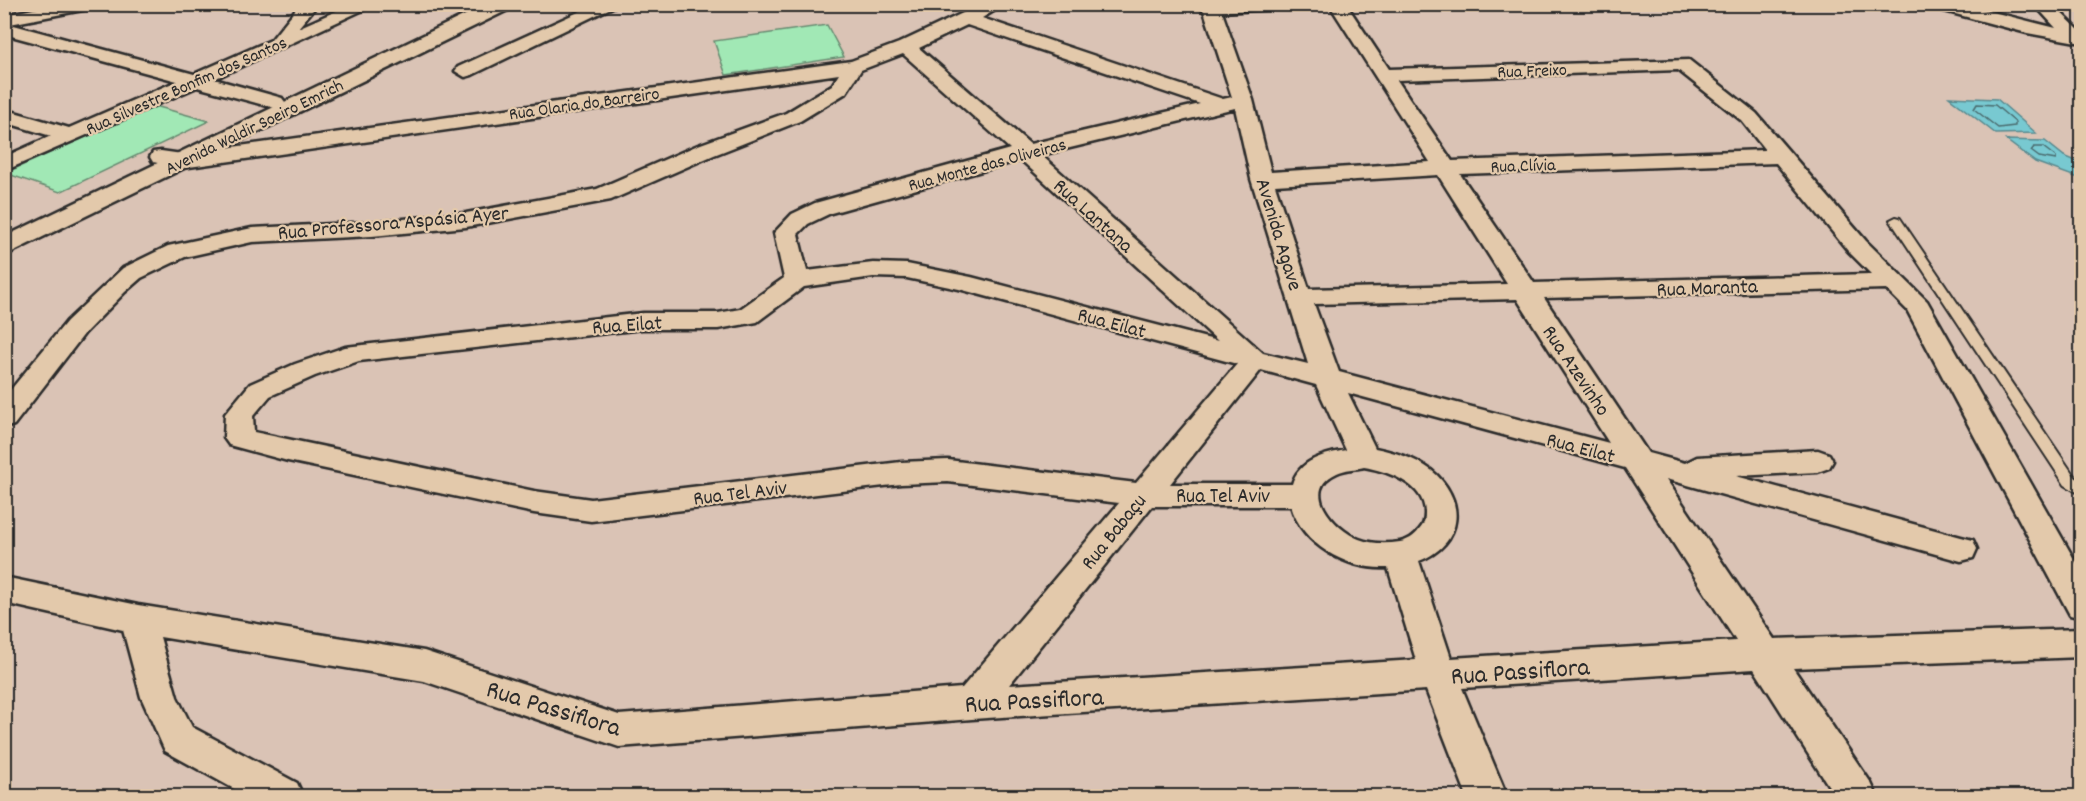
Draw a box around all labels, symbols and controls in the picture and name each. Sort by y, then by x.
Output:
street label: Rua Silvestre Bonfim dos Santos [82,32,292,143]
street label: Rua Freixo [1497,59,1567,86]
street label: Avenida Waldir Soeiro Emrich [162,74,348,182]
street label: Rua Olaria do Barreiro [508,83,661,128]
street label: Rua Monte das Oliveiras [906,133,1069,200]
street label: Rua Clívia [1490,154,1556,181]
street label: Rua Lantana [1045,173,1140,262]
street label: Avenida Agave [1246,175,1308,295]
street label: Rua Professora Aspásia Ayer [277,200,510,250]
street label: Rua Maranta [1656,273,1759,307]
street label: Rua Eilat [1074,301,1149,348]
street label: Rua Eilat [591,310,663,344]
street label: Rua Azevinho [1533,320,1616,423]
street label: Rua Eilat [1543,426,1618,473]
street label: Rua Tel Aviv [692,474,789,516]
street label: Rua Tel Aviv [1176,483,1270,513]
street label: Rua Babaçu [1075,488,1155,577]
street label: Rua Passiflora [1450,650,1592,697]
street label: Rua Passiflora [481,672,626,749]
street label: Rua Passiflora [964,680,1105,725]

